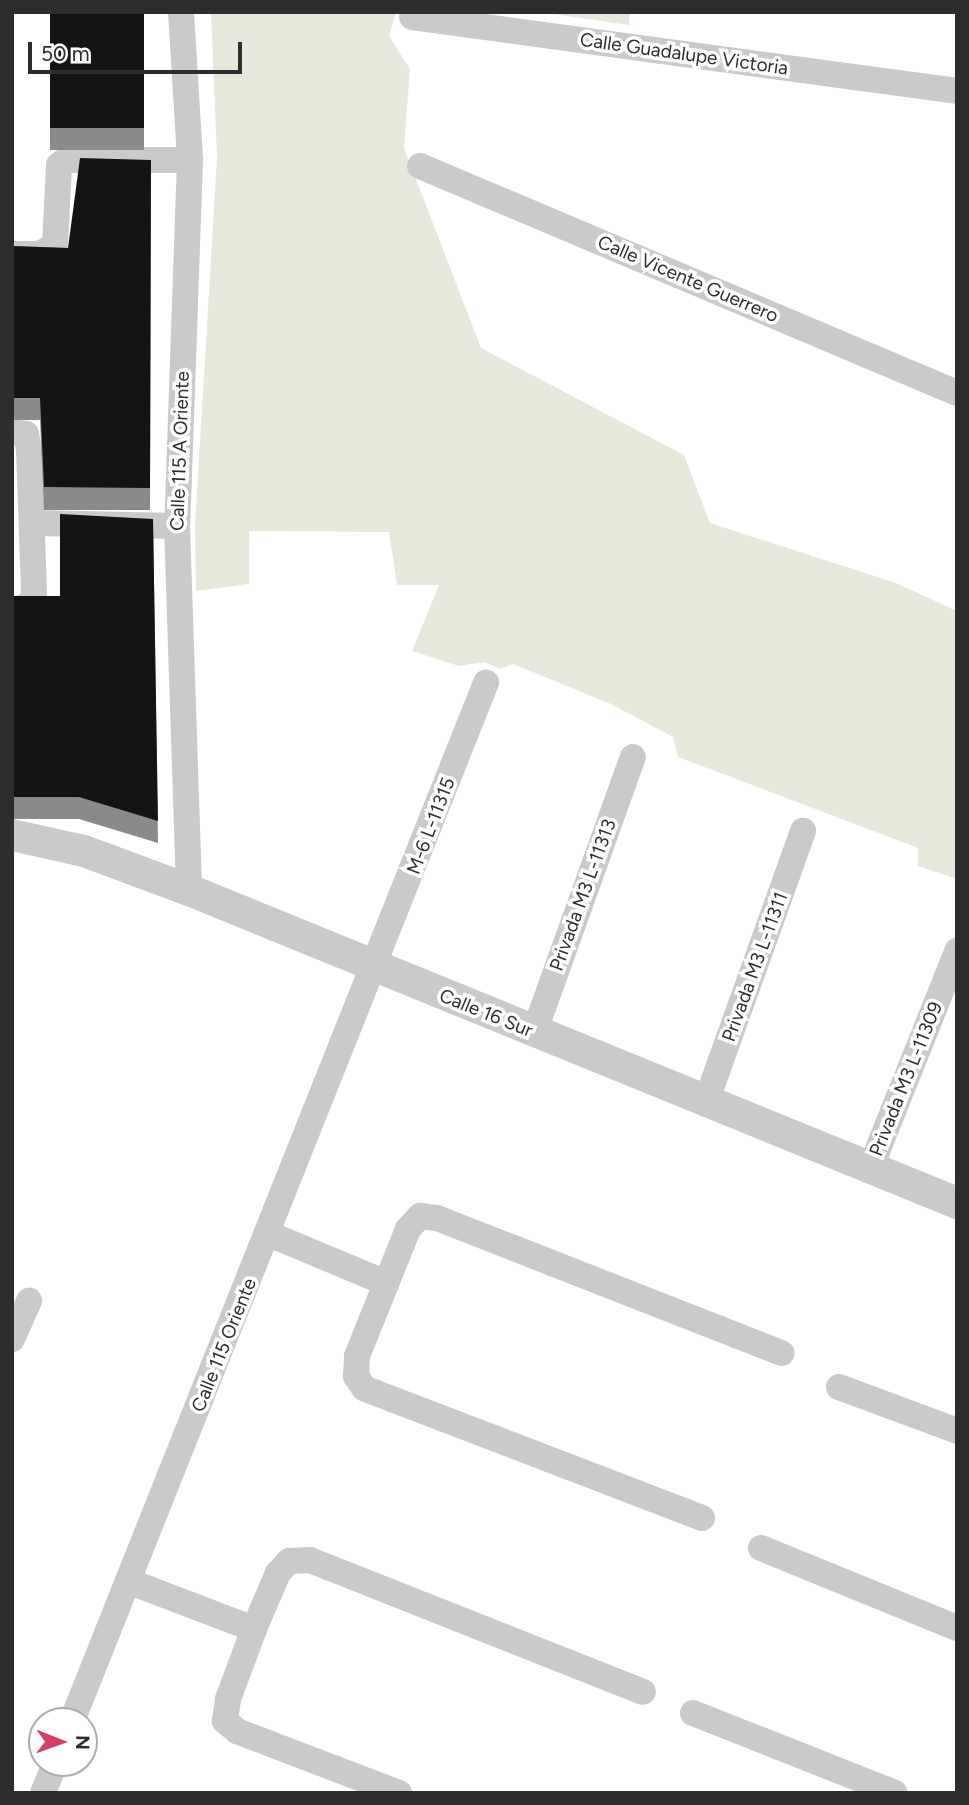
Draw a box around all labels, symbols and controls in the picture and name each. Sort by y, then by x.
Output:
scale bar [32,28,245,72]
street label: Calle Guadalupe Victoria [578,28,790,80]
text: 50 m [41,41,90,66]
street label: Calle Vicente Guerrero [594,231,782,327]
street label: Calle 115 A Oriente [166,371,194,531]
street label: M-6 L-11315 [402,774,460,878]
street label: Privada M3 L-11313 [545,816,621,974]
street label: Privada M3 L-11311 [717,889,793,1045]
street label: Calle 16 Sur [436,984,536,1042]
street label: Privada M3 L-11309 [865,998,947,1160]
street label: Calle 115 Oriente [187,1275,261,1415]
north arrow [28,1707,98,1777]
text: N [71,1735,94,1750]

